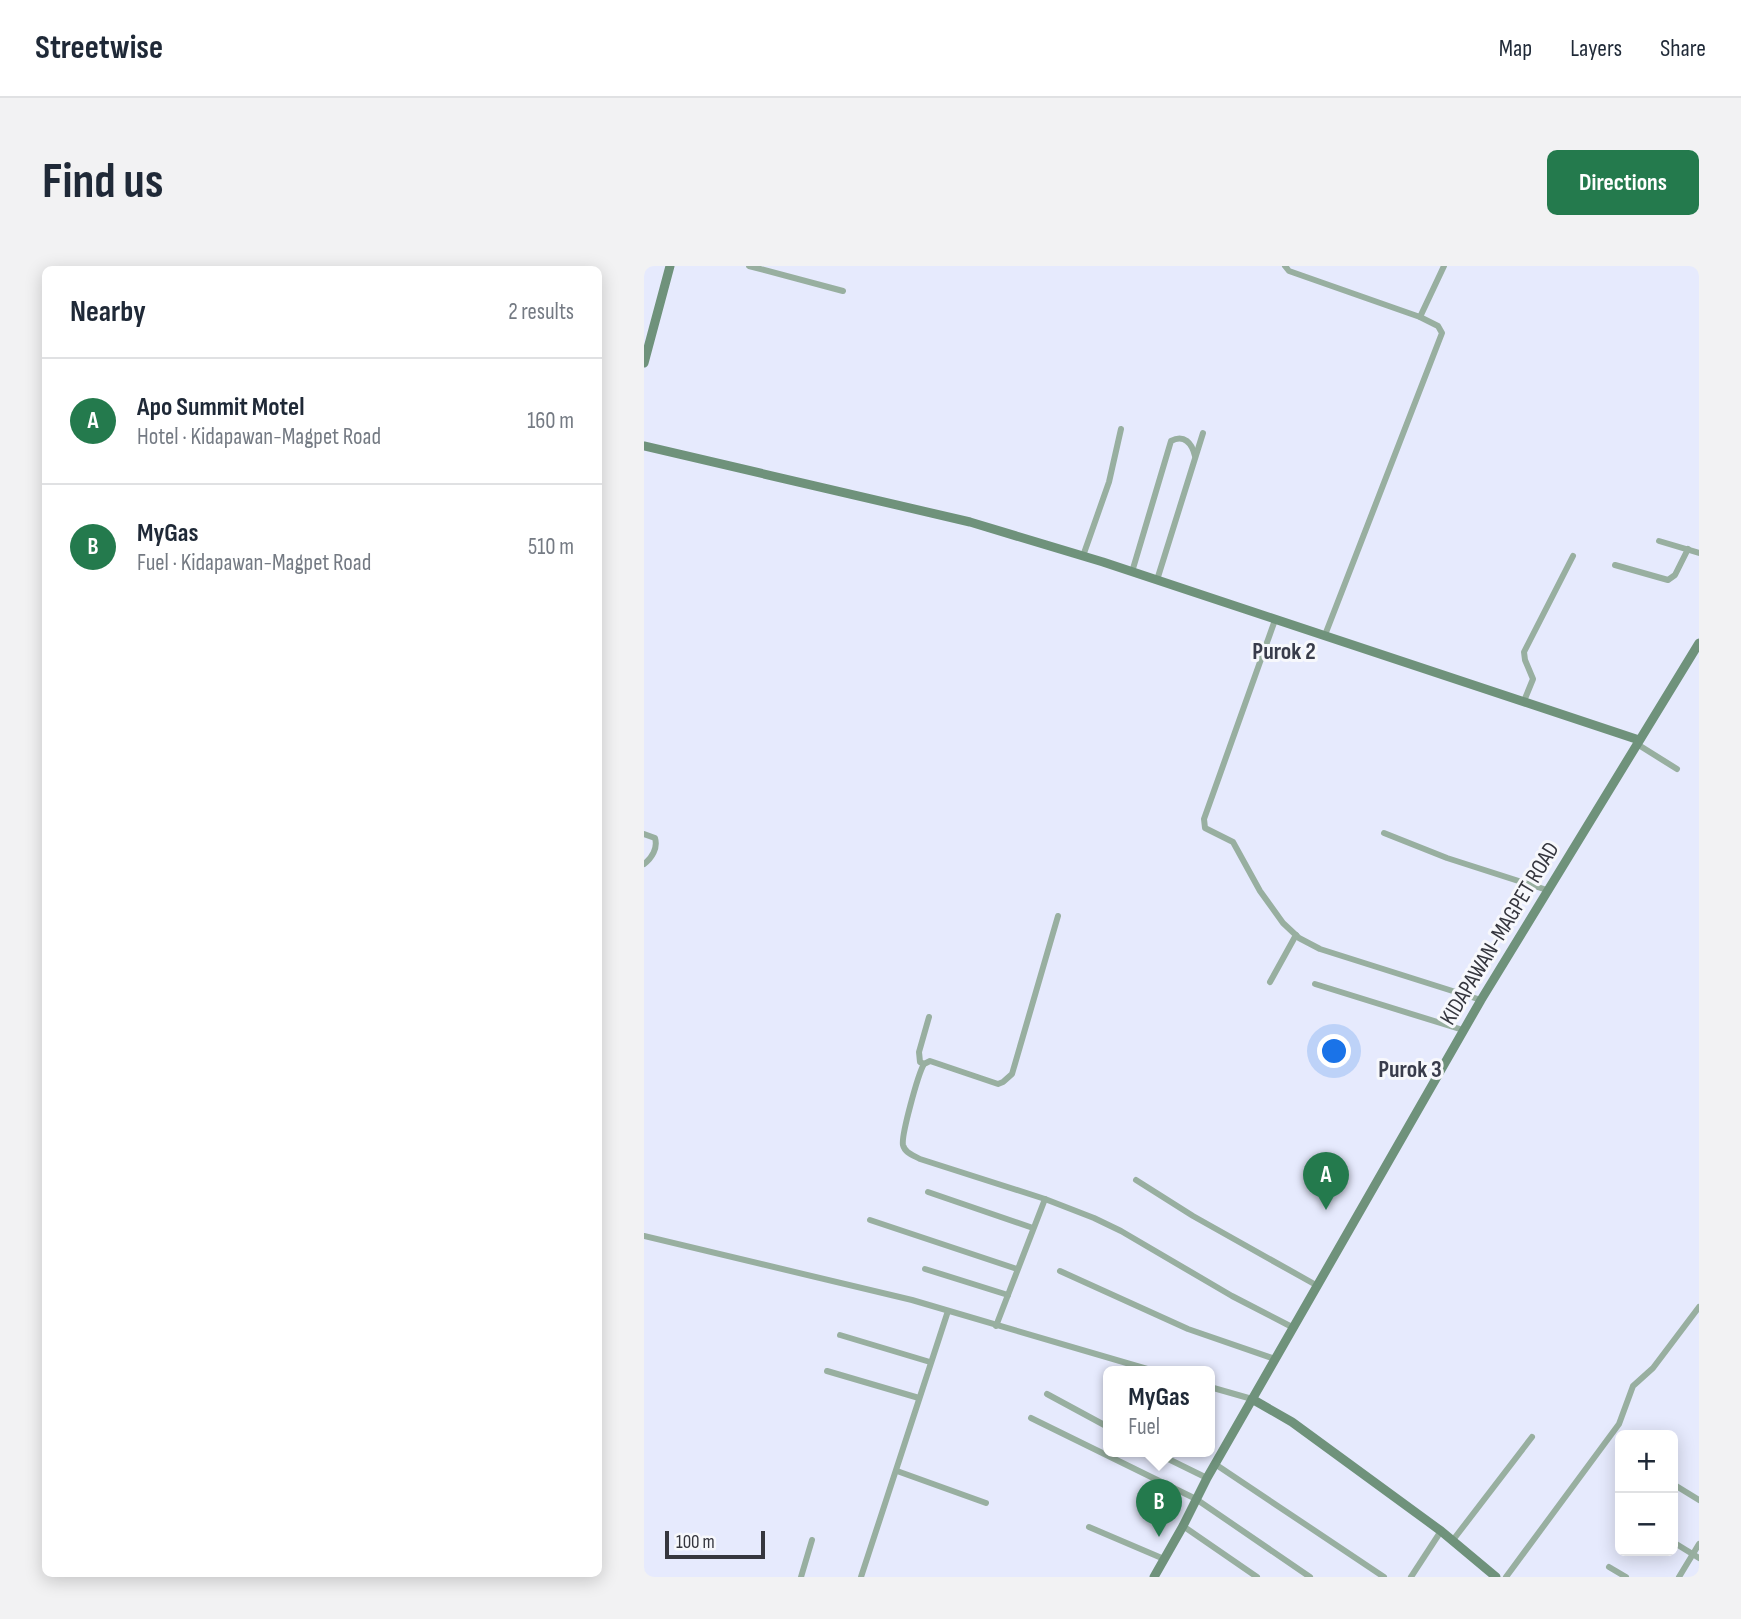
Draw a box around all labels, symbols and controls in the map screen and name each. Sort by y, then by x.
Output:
text: Streetwise [35,28,163,68]
text: Map [1499,34,1532,63]
text: Layers [1570,34,1622,63]
text: Share [1660,34,1706,63]
button: Directions [1547,150,1699,215]
text: Find us [42,153,164,212]
text: Nearby [70,294,146,330]
text: 2 results [508,298,574,326]
text: Apo Summit Motel [137,392,304,423]
text: A [88,407,98,435]
text: 160 m [527,407,574,435]
text: Hotel · Kidapawan-Magpet Road [137,423,381,451]
text: MyGas [137,518,198,549]
text: B [88,533,98,561]
text: 510 m [528,533,574,561]
text: Fuel · Kidapawan-Magpet Road [137,549,371,577]
district label: Purok 2 [1252,637,1316,666]
street label: KIDAPAWAN-MAGPET ROAD [1434,837,1566,1030]
your location [1317,1034,1351,1068]
district label: Purok 3 [1378,1055,1442,1084]
pin: A [1303,1152,1349,1210]
popup [1103,1366,1215,1457]
text: MyGas [1128,1382,1190,1413]
text: Fuel [1128,1413,1160,1441]
map controls [1615,1430,1678,1556]
button: + [1615,1430,1678,1493]
pin: B [1136,1479,1182,1537]
button: − [1615,1493,1678,1556]
scale bar [665,1528,765,1560]
text: 100 m [676,1531,715,1554]

